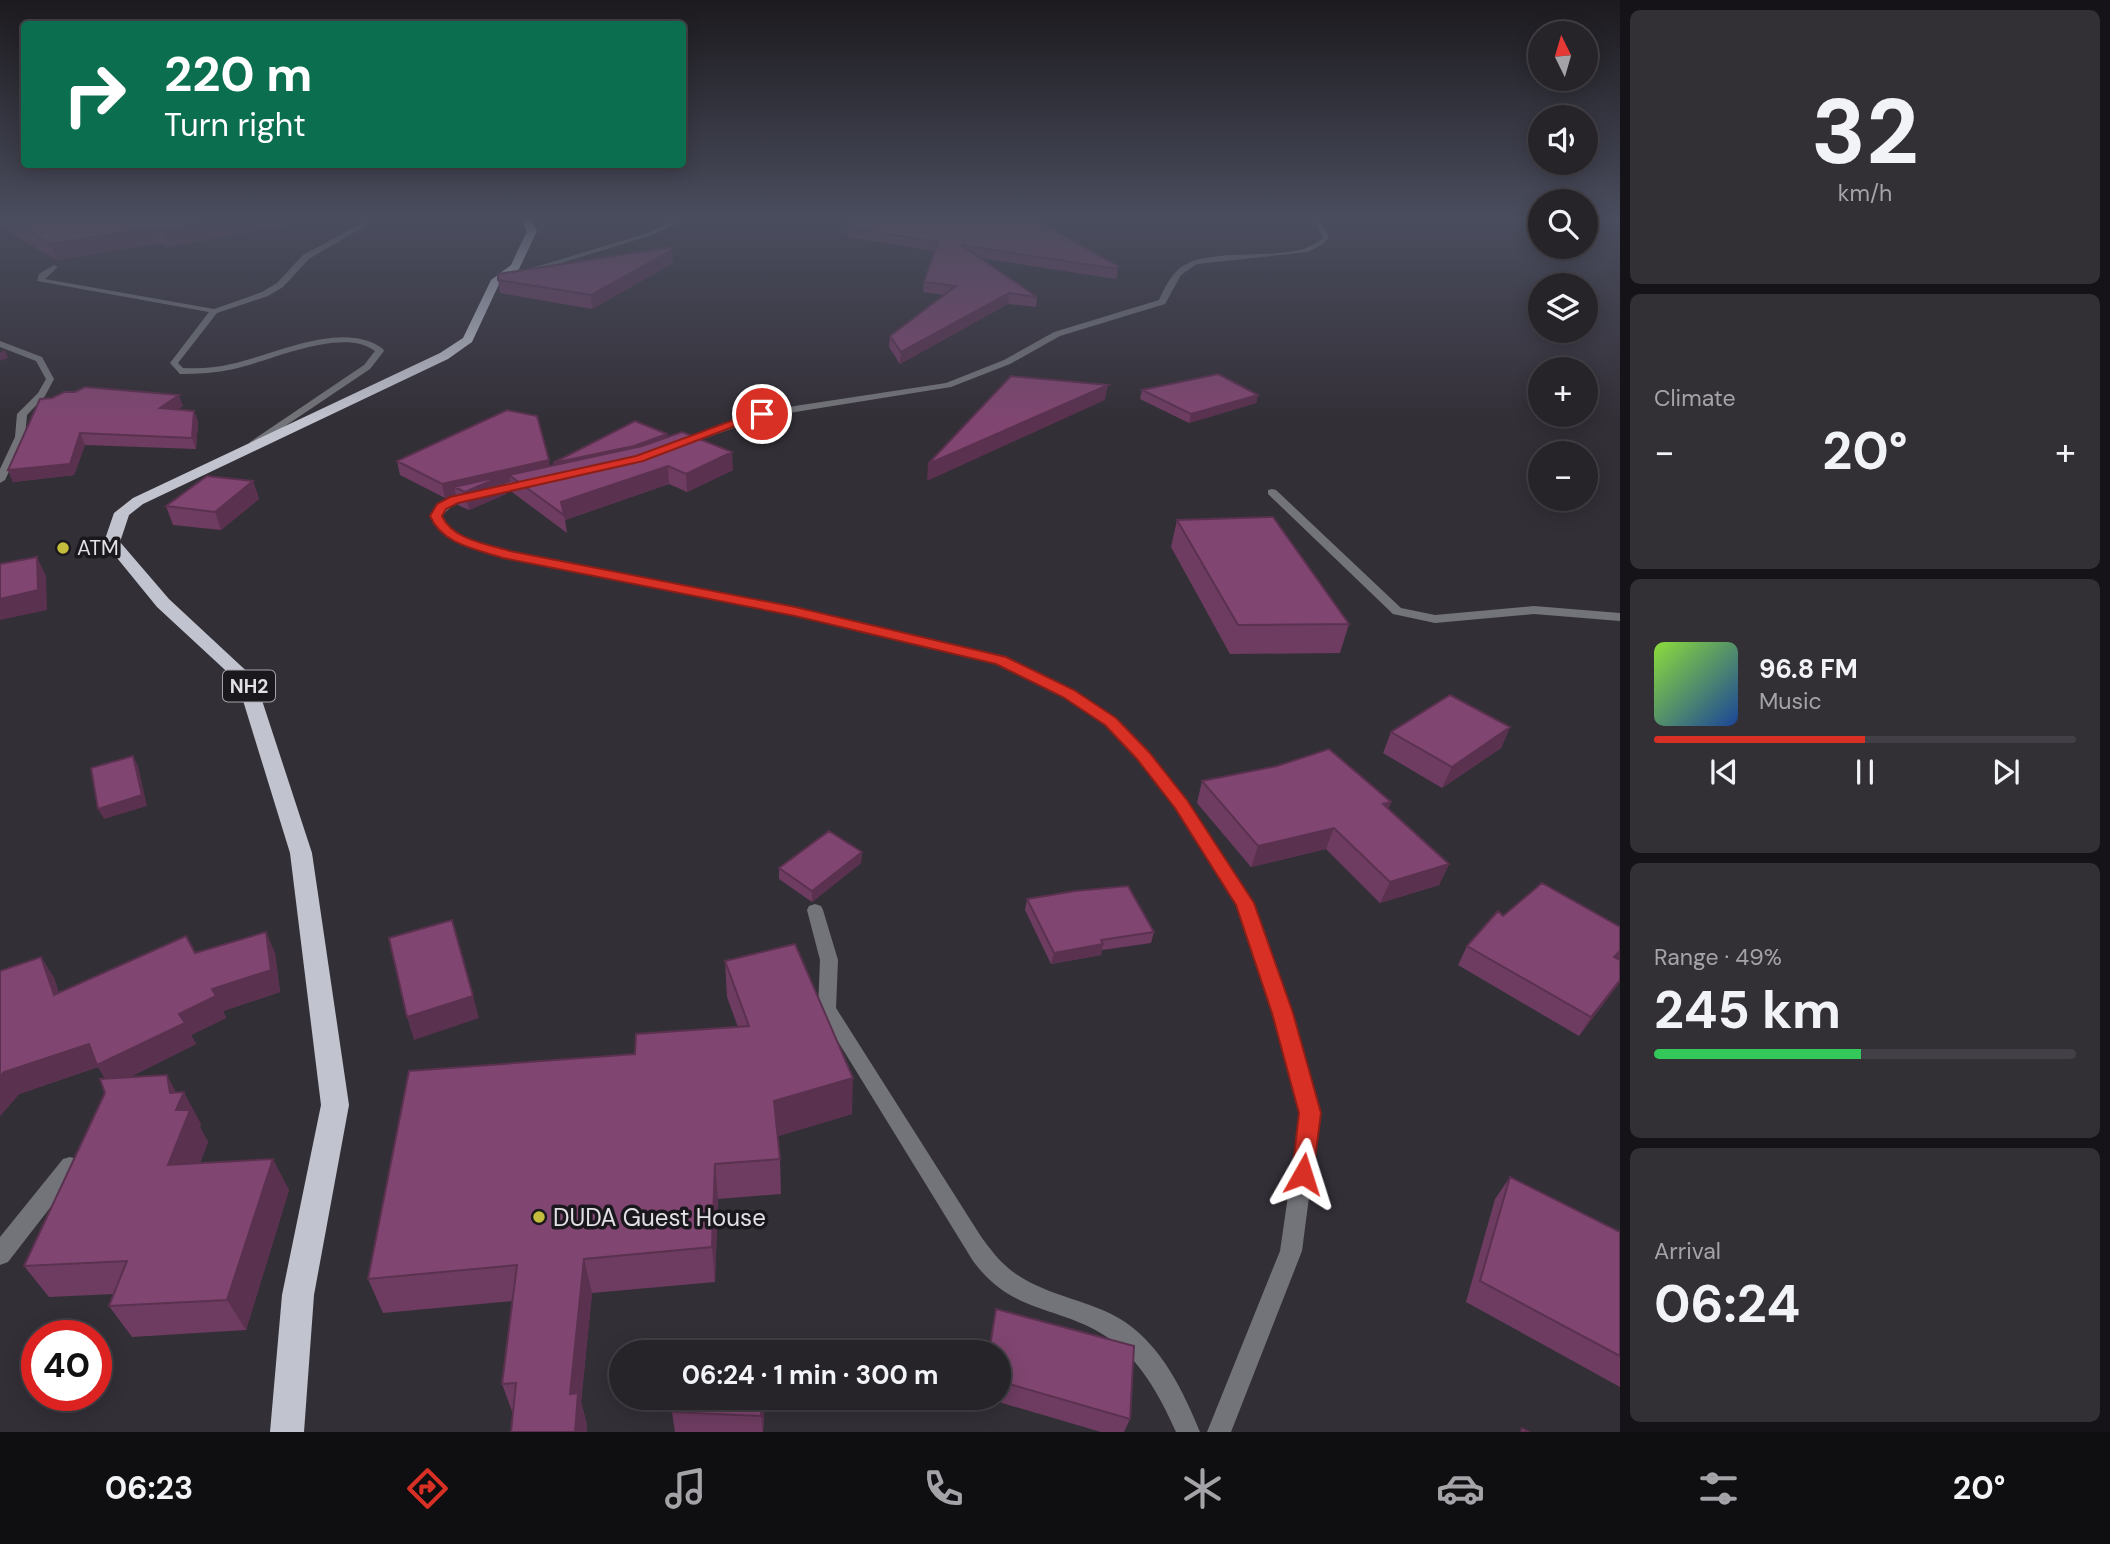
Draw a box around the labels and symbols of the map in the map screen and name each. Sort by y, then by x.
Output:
north arrow [1528,21,1598,91]
pin [732,384,792,444]
place label: ATM [77,534,119,562]
marker: ATM [55,540,71,556]
road number: NH2 [223,670,275,702]
position arrow [1266,1137,1340,1211]
place label: DUDA Guest House [553,1202,766,1233]
marker: DUDA Guest House [531,1209,547,1225]
speed limit sign: 40 [21,1320,112,1411]

